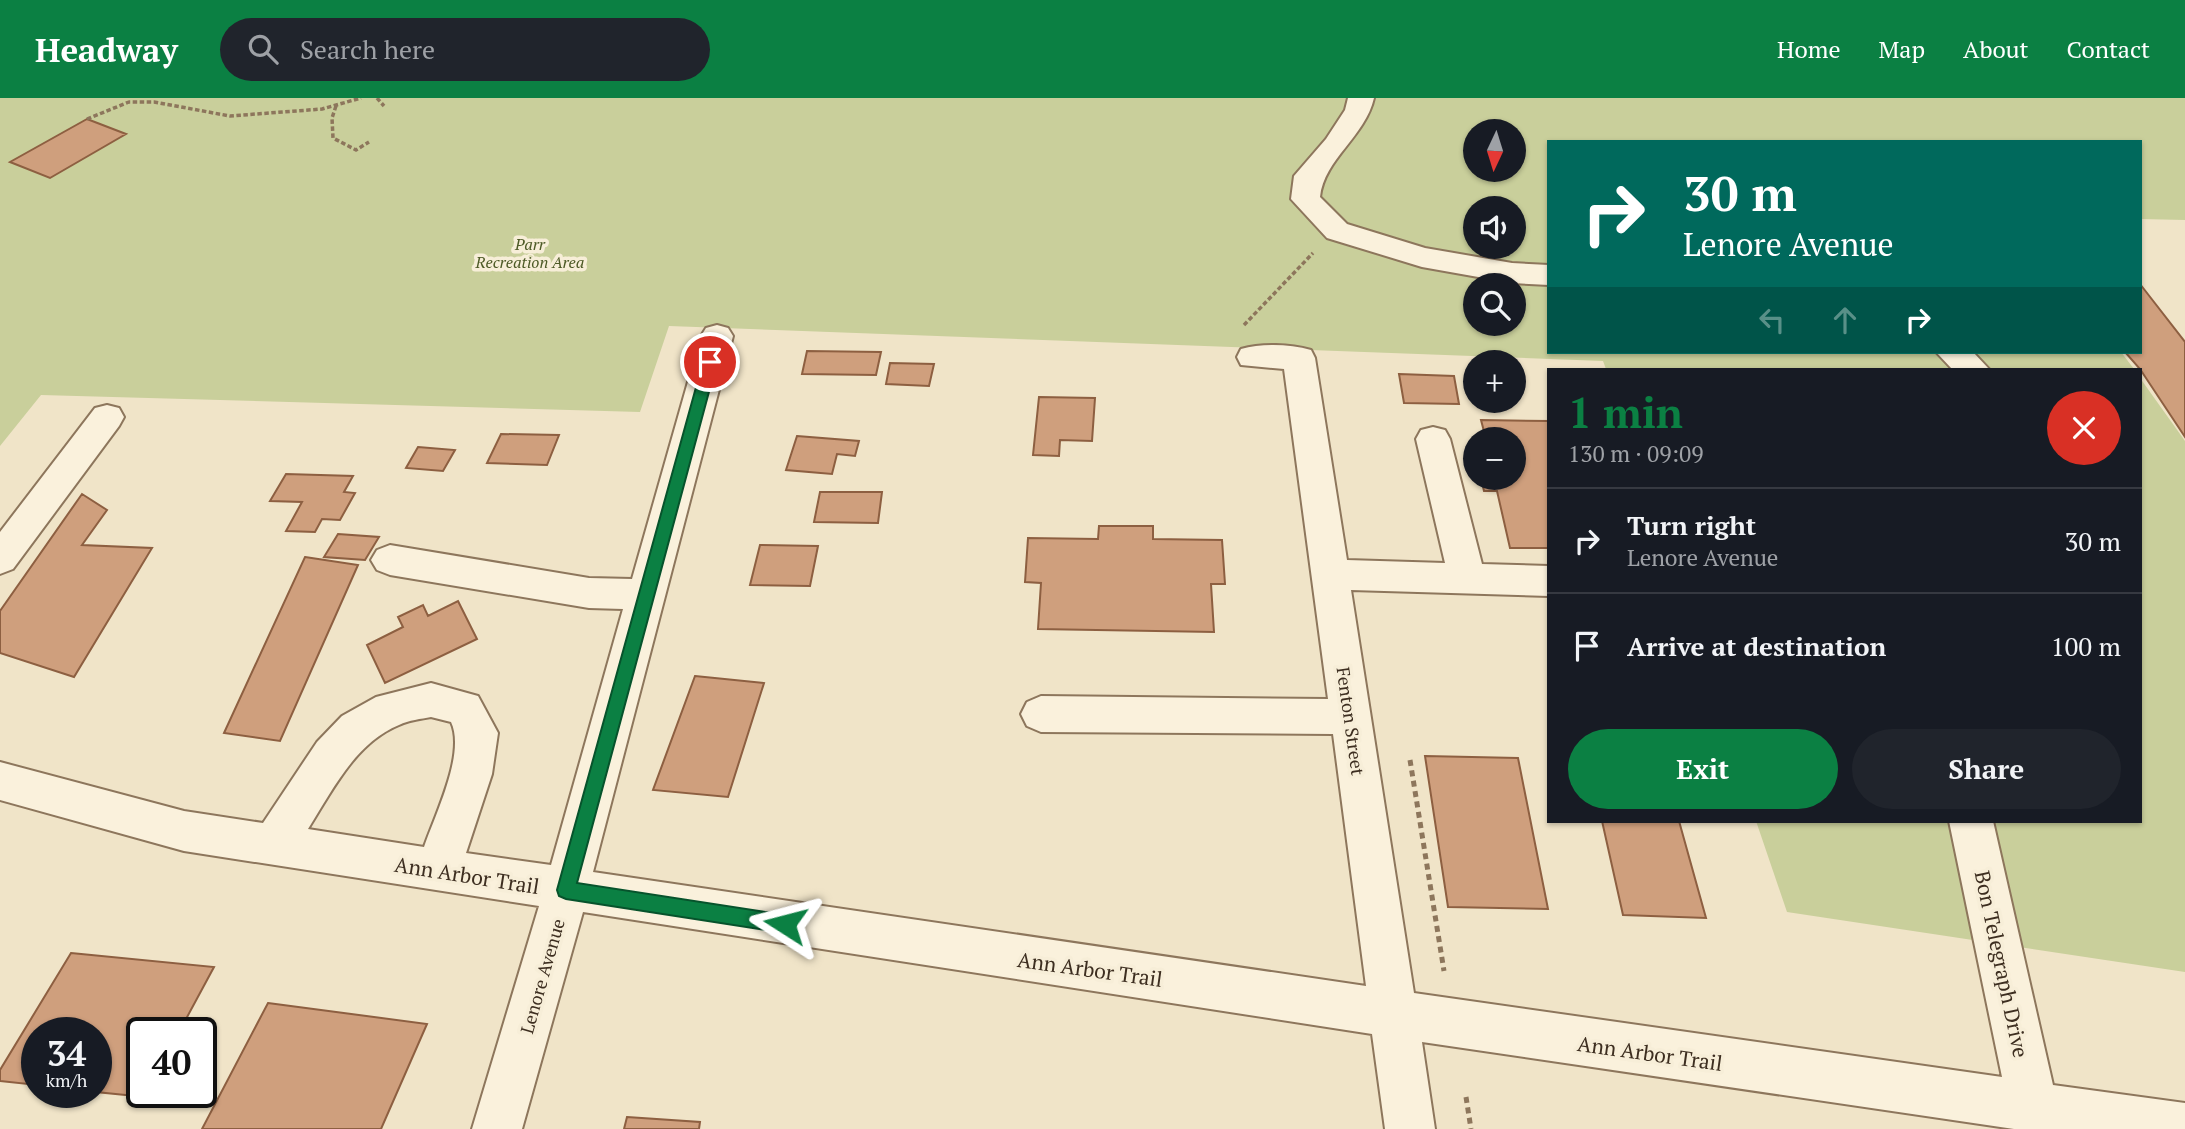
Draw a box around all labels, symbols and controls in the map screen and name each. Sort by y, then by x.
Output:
search box [220,18,710,81]
text: Headway [35,28,178,71]
icon: search [244,30,282,68]
text: Search here [300,32,435,66]
text: Home [1777,33,1841,65]
text: Map [1879,33,1925,65]
text: About [1963,33,2029,65]
text: Contact [2067,33,2150,65]
north arrow [1463,119,1526,182]
map controls [1463,119,1526,490]
text: 30 m [1683,160,1797,225]
icon: right [1568,168,1659,259]
button: sound [1463,196,1526,259]
text: Lenore Avenue [1683,223,1894,265]
park label: Parr Recreation Area [475,233,584,273]
button: search [1463,273,1526,336]
icon: left [1753,301,1791,339]
icon: ahead [1826,301,1864,339]
icon: right [1899,301,1937,339]
pin [680,332,740,392]
icon: arrive [691,343,729,381]
button: + [1463,350,1526,413]
text: 1 min [1568,384,1683,440]
button: close [2047,391,2121,465]
button: − [1463,427,1526,490]
text: 130 m · 09:09 [1568,438,1703,469]
text: Turn right [1627,508,1756,542]
icon: right [1568,522,1606,560]
text: 30 m [2065,524,2121,558]
text: Lenore Avenue [1627,542,1778,573]
icon: arrive [1568,627,1606,665]
text: Arrive at destination [1627,629,1886,663]
text: 100 m [2051,629,2121,663]
street label: Fenton Street [1332,665,1371,777]
button: Exit [1568,729,1838,809]
button: Share [1852,729,2121,809]
street label: Ann Arbor Trail [393,850,541,900]
street label: Bon Telegraph Drive [1969,868,2035,1060]
position arrow [748,887,822,961]
street label: Lenore Avenue [514,916,570,1036]
street label: Ann Arbor Trail [1016,945,1164,993]
speed limit sign: 40 [126,1017,217,1108]
street label: Ann Arbor Trail [1576,1029,1724,1077]
text: 34 [47,1030,86,1076]
text: km/h [46,1068,87,1092]

